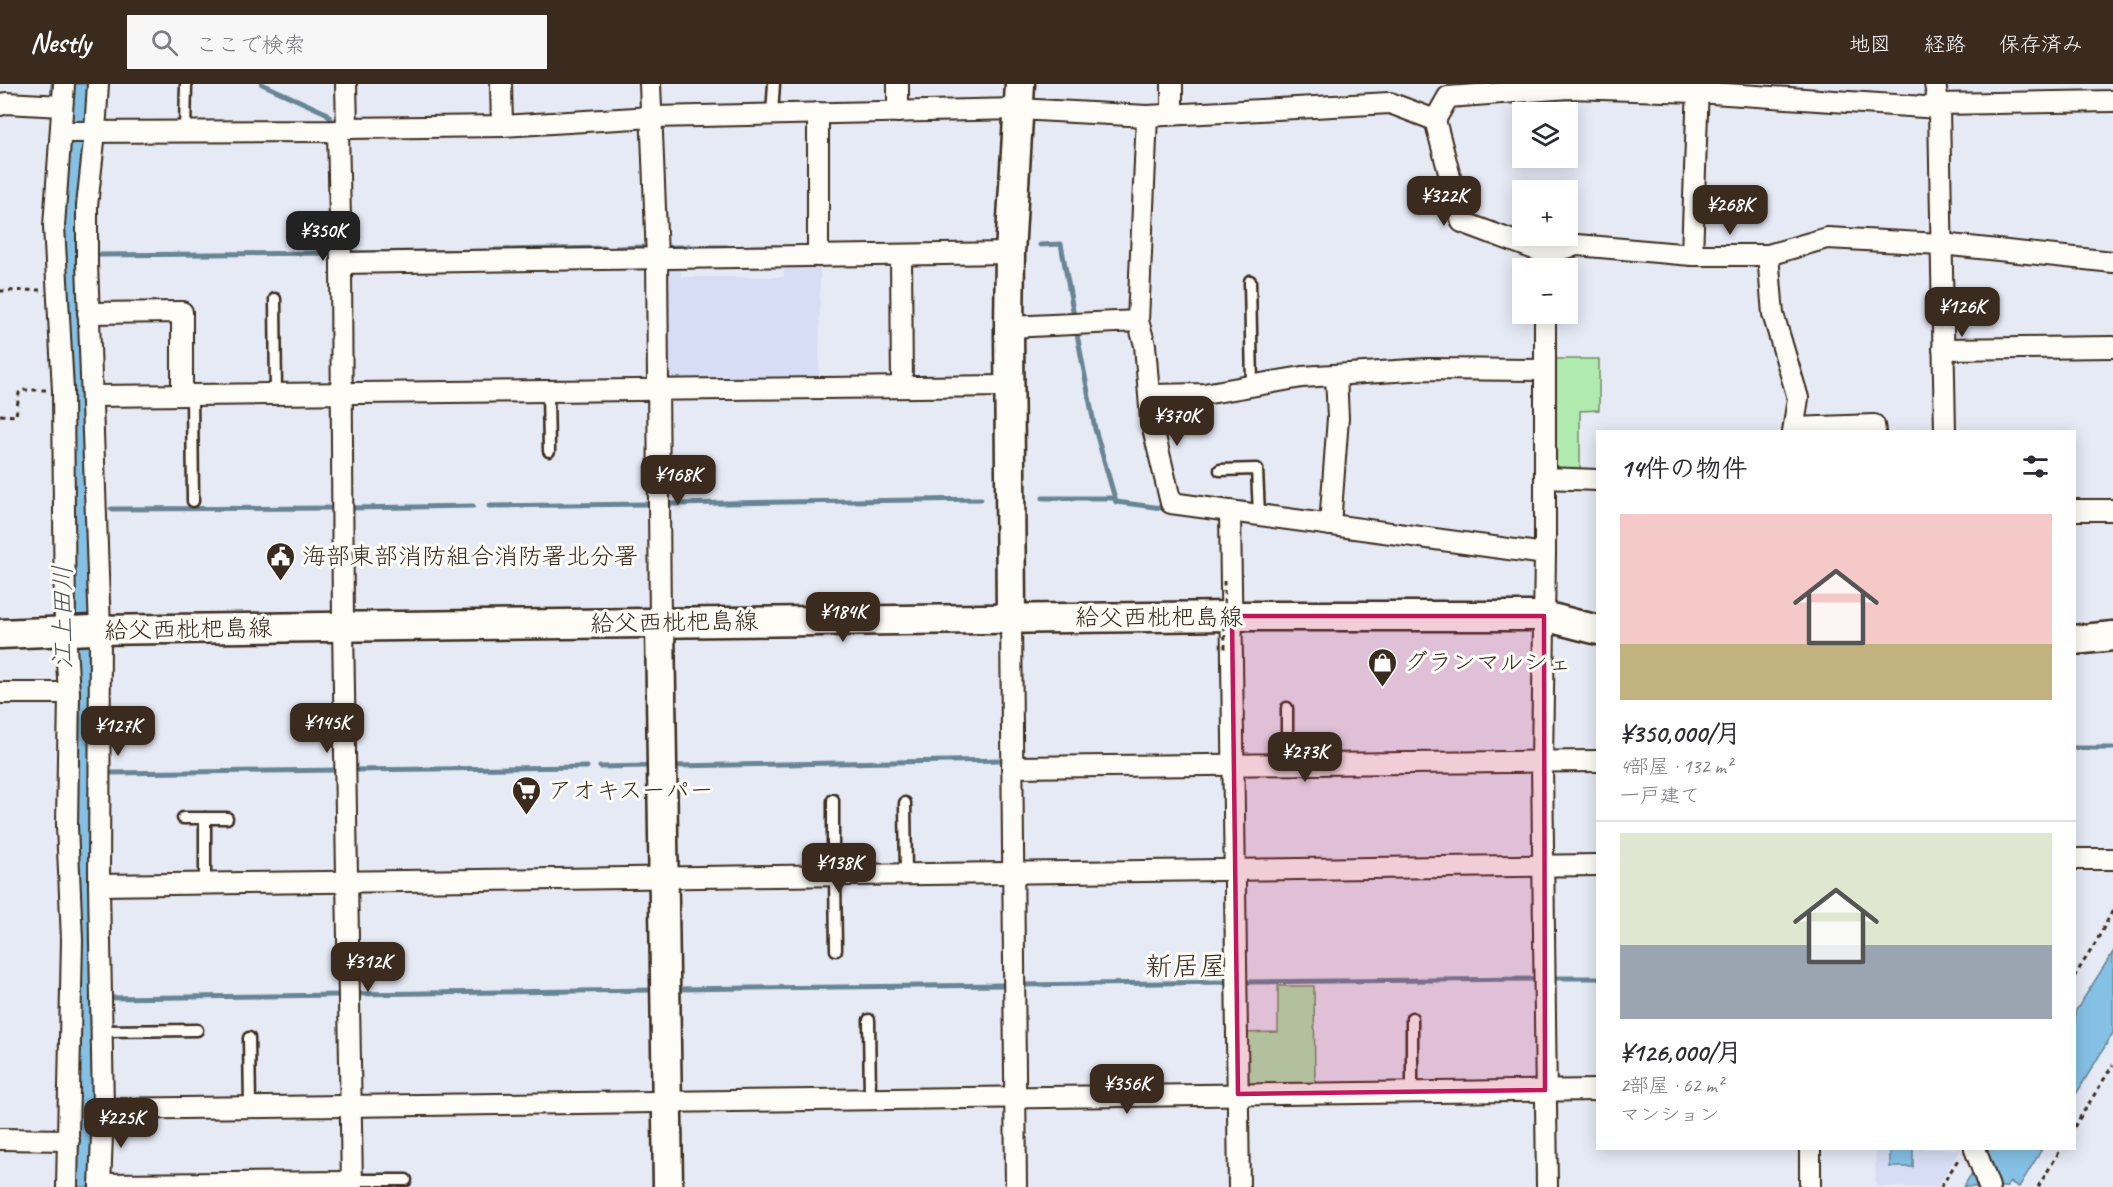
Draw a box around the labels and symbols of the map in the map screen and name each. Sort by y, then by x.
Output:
pin: ¥322K [1402,176,1486,227]
pin: ¥268K [1688,185,1772,236]
pin: ¥350K [281,211,365,262]
pin: ¥126K [1920,287,2004,338]
pin: ¥370K [1135,396,1219,447]
pin: ¥168K [636,455,720,506]
public building icon: 海部東部消防組合消防署北分署 [265,540,297,582]
place label: 海部東部消防組合消防署北分署 [302,541,638,571]
water label: 江上田川 [46,565,79,669]
pin: ¥184K [801,592,885,643]
street label: 給父西枇杷島線 [1075,602,1243,632]
street label: 給父西枇杷島線 [590,606,758,638]
street label: 給父西枇杷島線 [104,613,272,645]
shop icon: グランマルシェ [1367,646,1399,688]
place label: グランマルシェ [1404,647,1572,677]
pin: ¥145K [285,703,369,754]
pin: ¥127K [76,706,160,757]
pin: ¥273K [1263,732,1347,783]
supermarket icon: アオキスーパー [511,774,543,816]
place label: アオキスーパー [548,775,714,805]
pin: ¥138K [797,843,881,894]
pin: ¥312K [326,942,410,993]
district label: 新居屋 [1146,949,1227,983]
pin: ¥356K [1085,1064,1169,1115]
pin: ¥225K [79,1098,163,1149]

